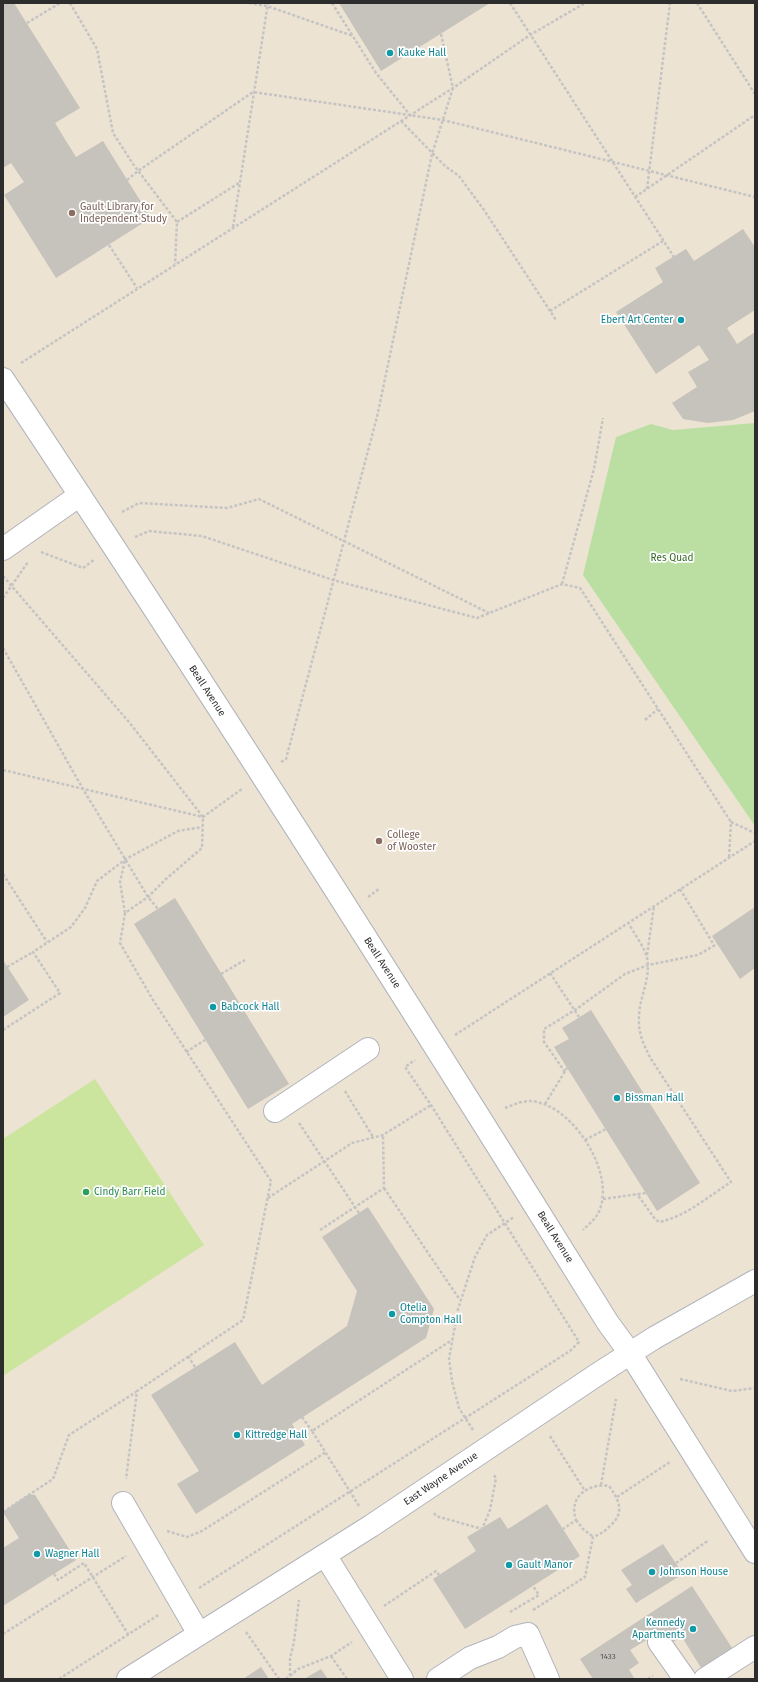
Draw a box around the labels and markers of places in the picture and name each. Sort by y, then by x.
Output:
place label: Kauke Hall [398,47,446,59]
marker: Kauke Hall [385,48,395,58]
place label: Gault Library for Independent Study [80,201,167,224]
marker: Gault Library for Independent Study [67,208,77,218]
place label: Ebert Art Center [601,314,673,326]
marker: Ebert Art Center [676,315,686,325]
place label: College of Wooster [387,829,436,852]
marker: College of Wooster [374,836,384,846]
place label: Babcock Hall [221,1001,279,1013]
marker: Babcock Hall [208,1002,218,1012]
place label: Bissman Hall [625,1092,684,1104]
marker: Bissman Hall [612,1093,622,1103]
place label: Cindy Barr Field [94,1186,165,1198]
marker: Cindy Barr Field [81,1187,91,1197]
place label: Otelia Compton Hall [400,1302,462,1326]
marker: Otelia Compton Hall [387,1309,397,1319]
place label: Kittredge Hall [245,1429,307,1441]
marker: Kittredge Hall [232,1430,242,1440]
place label: Wagner Hall [45,1548,99,1560]
marker: Wagner Hall [32,1549,42,1559]
place label: Gault Manor [517,1559,573,1571]
marker: Gault Manor [504,1560,514,1570]
place label: Johnson House [660,1566,728,1578]
marker: Johnson House [647,1567,657,1577]
place label: Kennedy Apartments [632,1617,685,1640]
marker: Kennedy Apartments [688,1624,698,1634]

